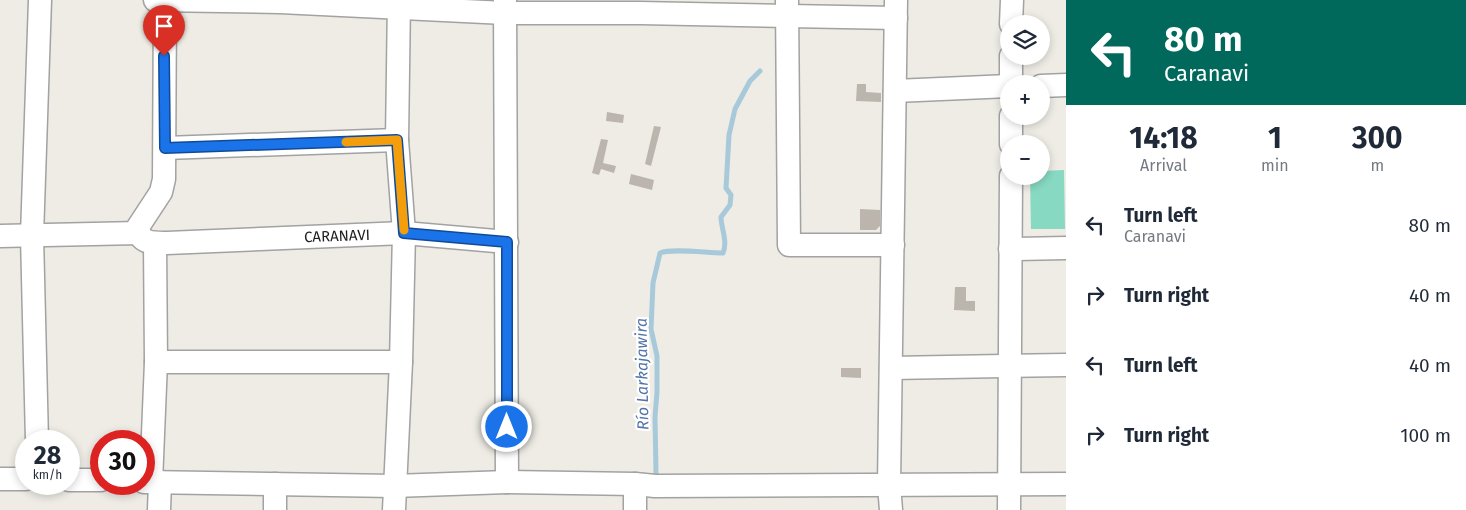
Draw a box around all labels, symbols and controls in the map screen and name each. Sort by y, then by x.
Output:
pin [143,5,185,56]
icon: arrive [150,12,178,40]
map controls [1000,15,1050,185]
button: layers [1000,15,1050,65]
text: 80 m [1164,18,1243,60]
icon: left [1081,20,1146,85]
text: Caranavi [1164,60,1249,87]
button: + [1000,75,1050,125]
text: 14:18 [1129,120,1198,156]
text: 1 [1268,120,1282,156]
text: 300 [1352,120,1403,156]
button: − [1000,135,1050,185]
text: Arrival [1140,156,1187,175]
text: min [1261,156,1289,175]
text: m [1370,156,1384,175]
text: Turn left [1124,204,1198,227]
icon: left [1081,211,1109,239]
text: 80 m [1409,214,1451,237]
street label: CARANAVI [304,226,370,246]
text: Caranavi [1124,227,1186,246]
icon: right [1081,281,1109,309]
text: Turn right [1124,284,1209,307]
text: 40 m [1409,284,1451,307]
water label: Río Larkajawira [632,318,652,430]
icon: left [1081,351,1109,379]
text: Turn left [1124,354,1198,377]
text: 40 m [1409,354,1451,377]
position arrow [480,400,532,452]
icon: right [1081,421,1109,449]
text: Turn right [1124,424,1209,447]
text: 100 m [1400,424,1451,447]
speed limit sign: 30 [90,430,155,495]
text: 28 [34,441,61,471]
text: km/h [33,468,62,482]

